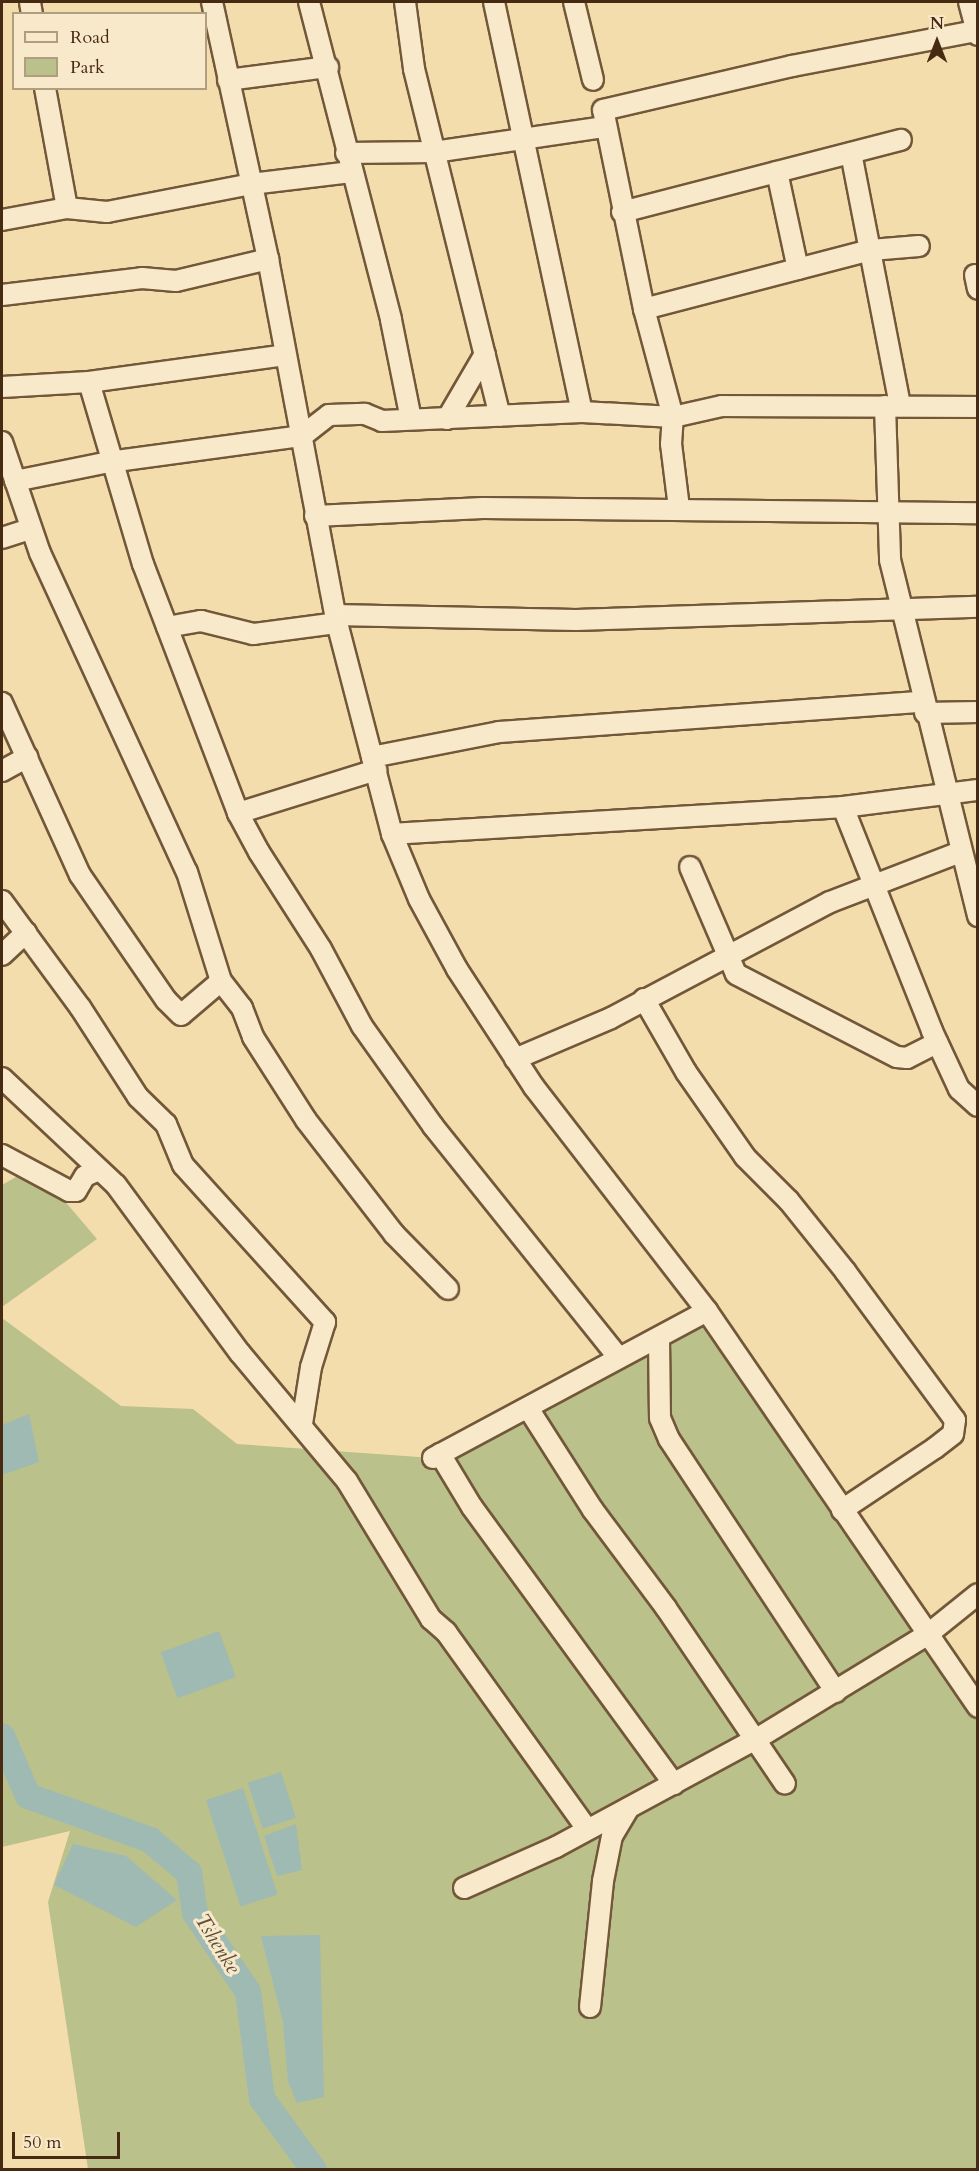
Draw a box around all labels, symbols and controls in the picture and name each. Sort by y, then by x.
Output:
legend [12,12,207,90]
north arrow [907,12,967,72]
text: N [930,13,944,35]
text: Road [70,25,110,50]
text: Park [70,55,105,80]
water label: Tshenke [189,1909,245,1979]
scale bar [15,2120,123,2158]
text: 50 m [23,2130,62,2155]

